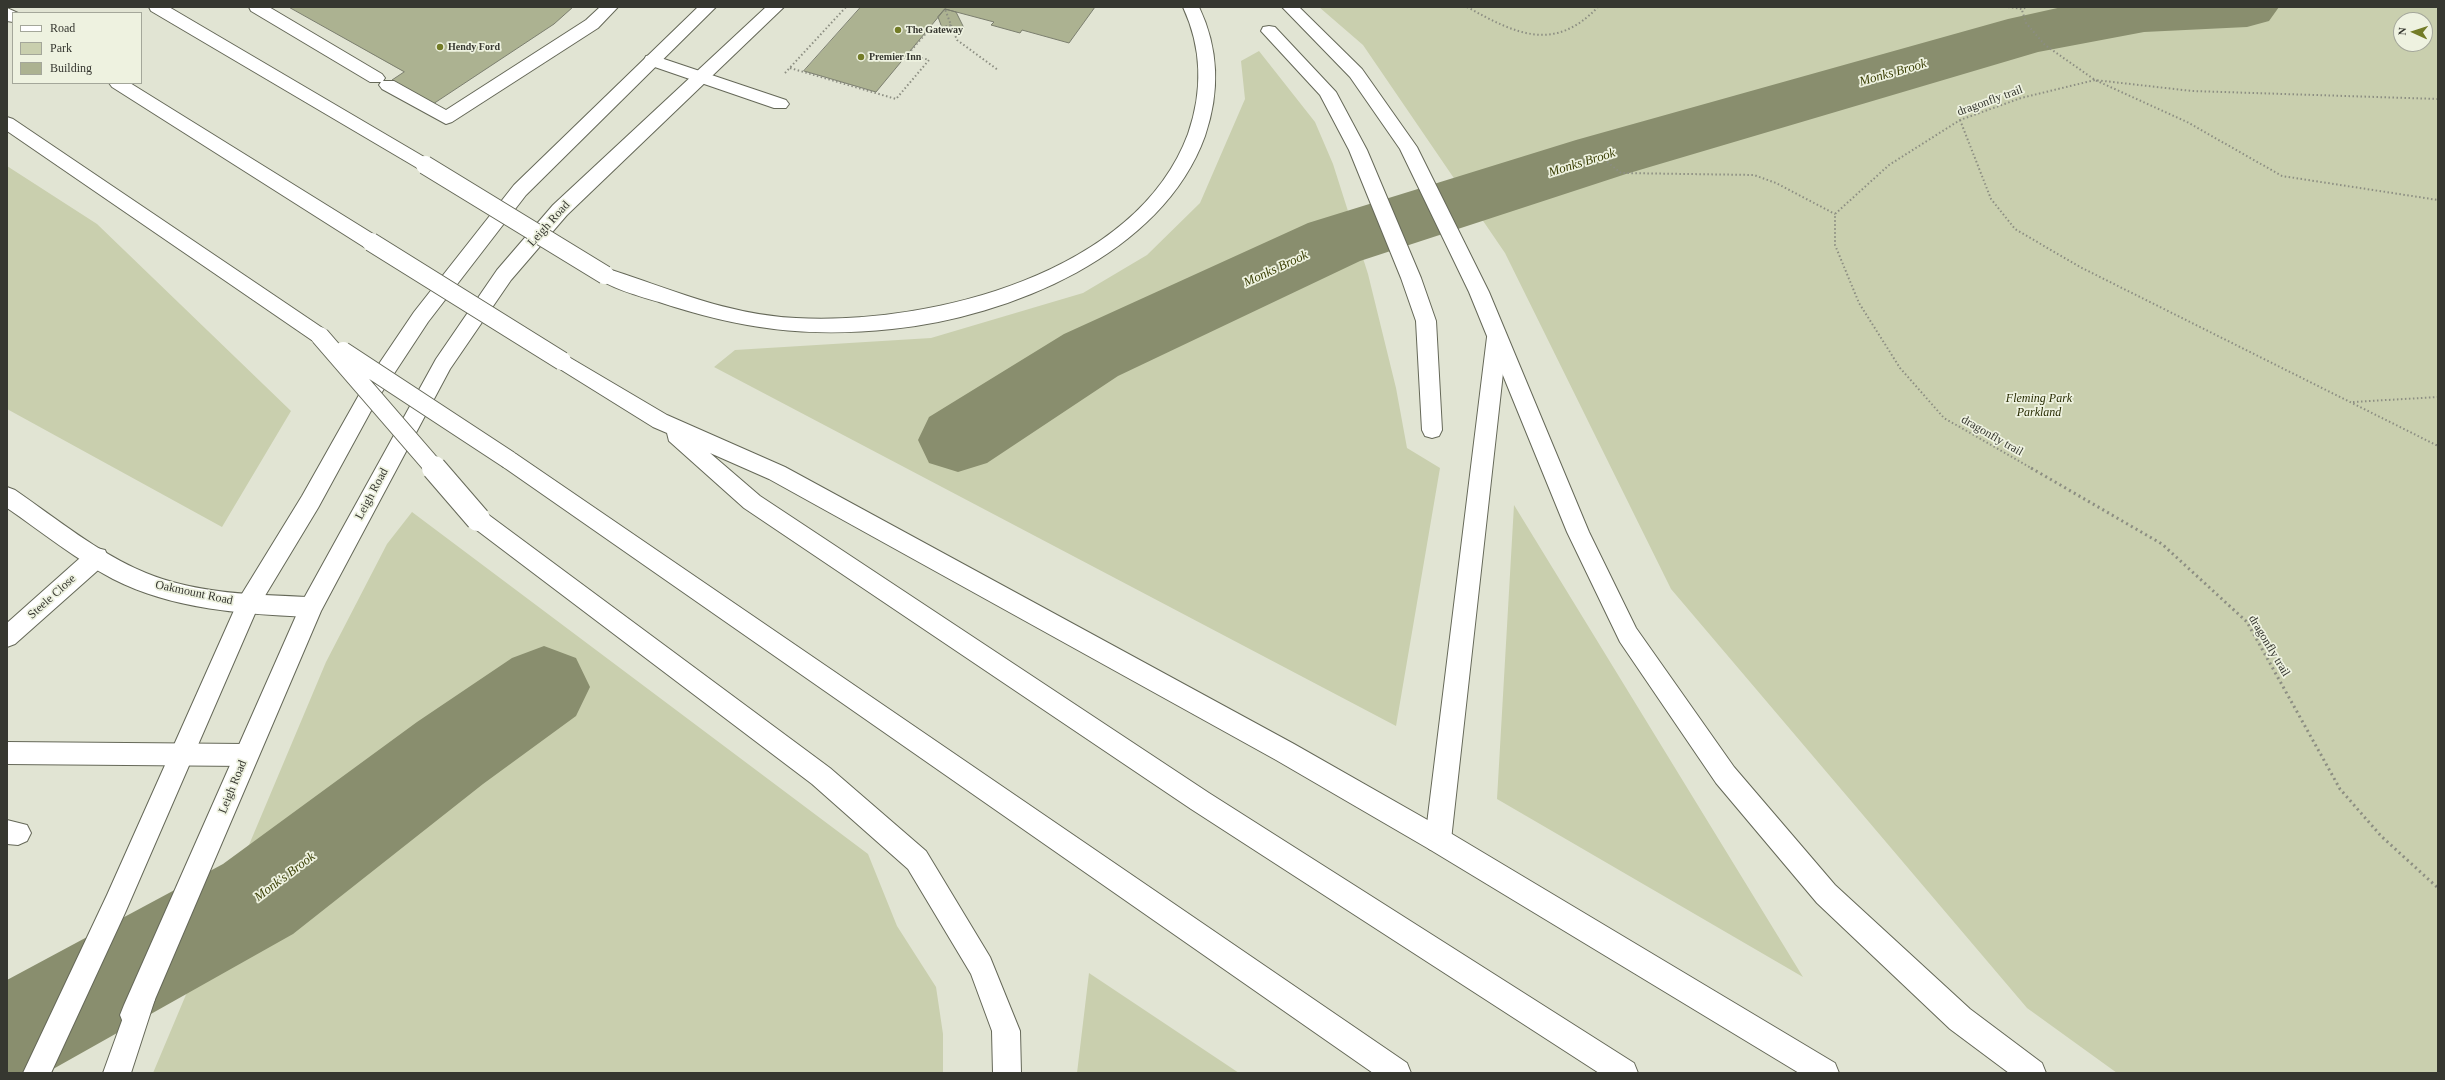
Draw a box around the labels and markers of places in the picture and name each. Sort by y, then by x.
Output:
place label: The Gateway [906,24,963,36]
marker: The Gateway [893,25,903,35]
place label: Hendy Ford [448,41,500,53]
marker: Hendy Ford [435,42,445,52]
place label: Premier Inn [869,51,921,63]
marker: Premier Inn [856,52,866,62]

